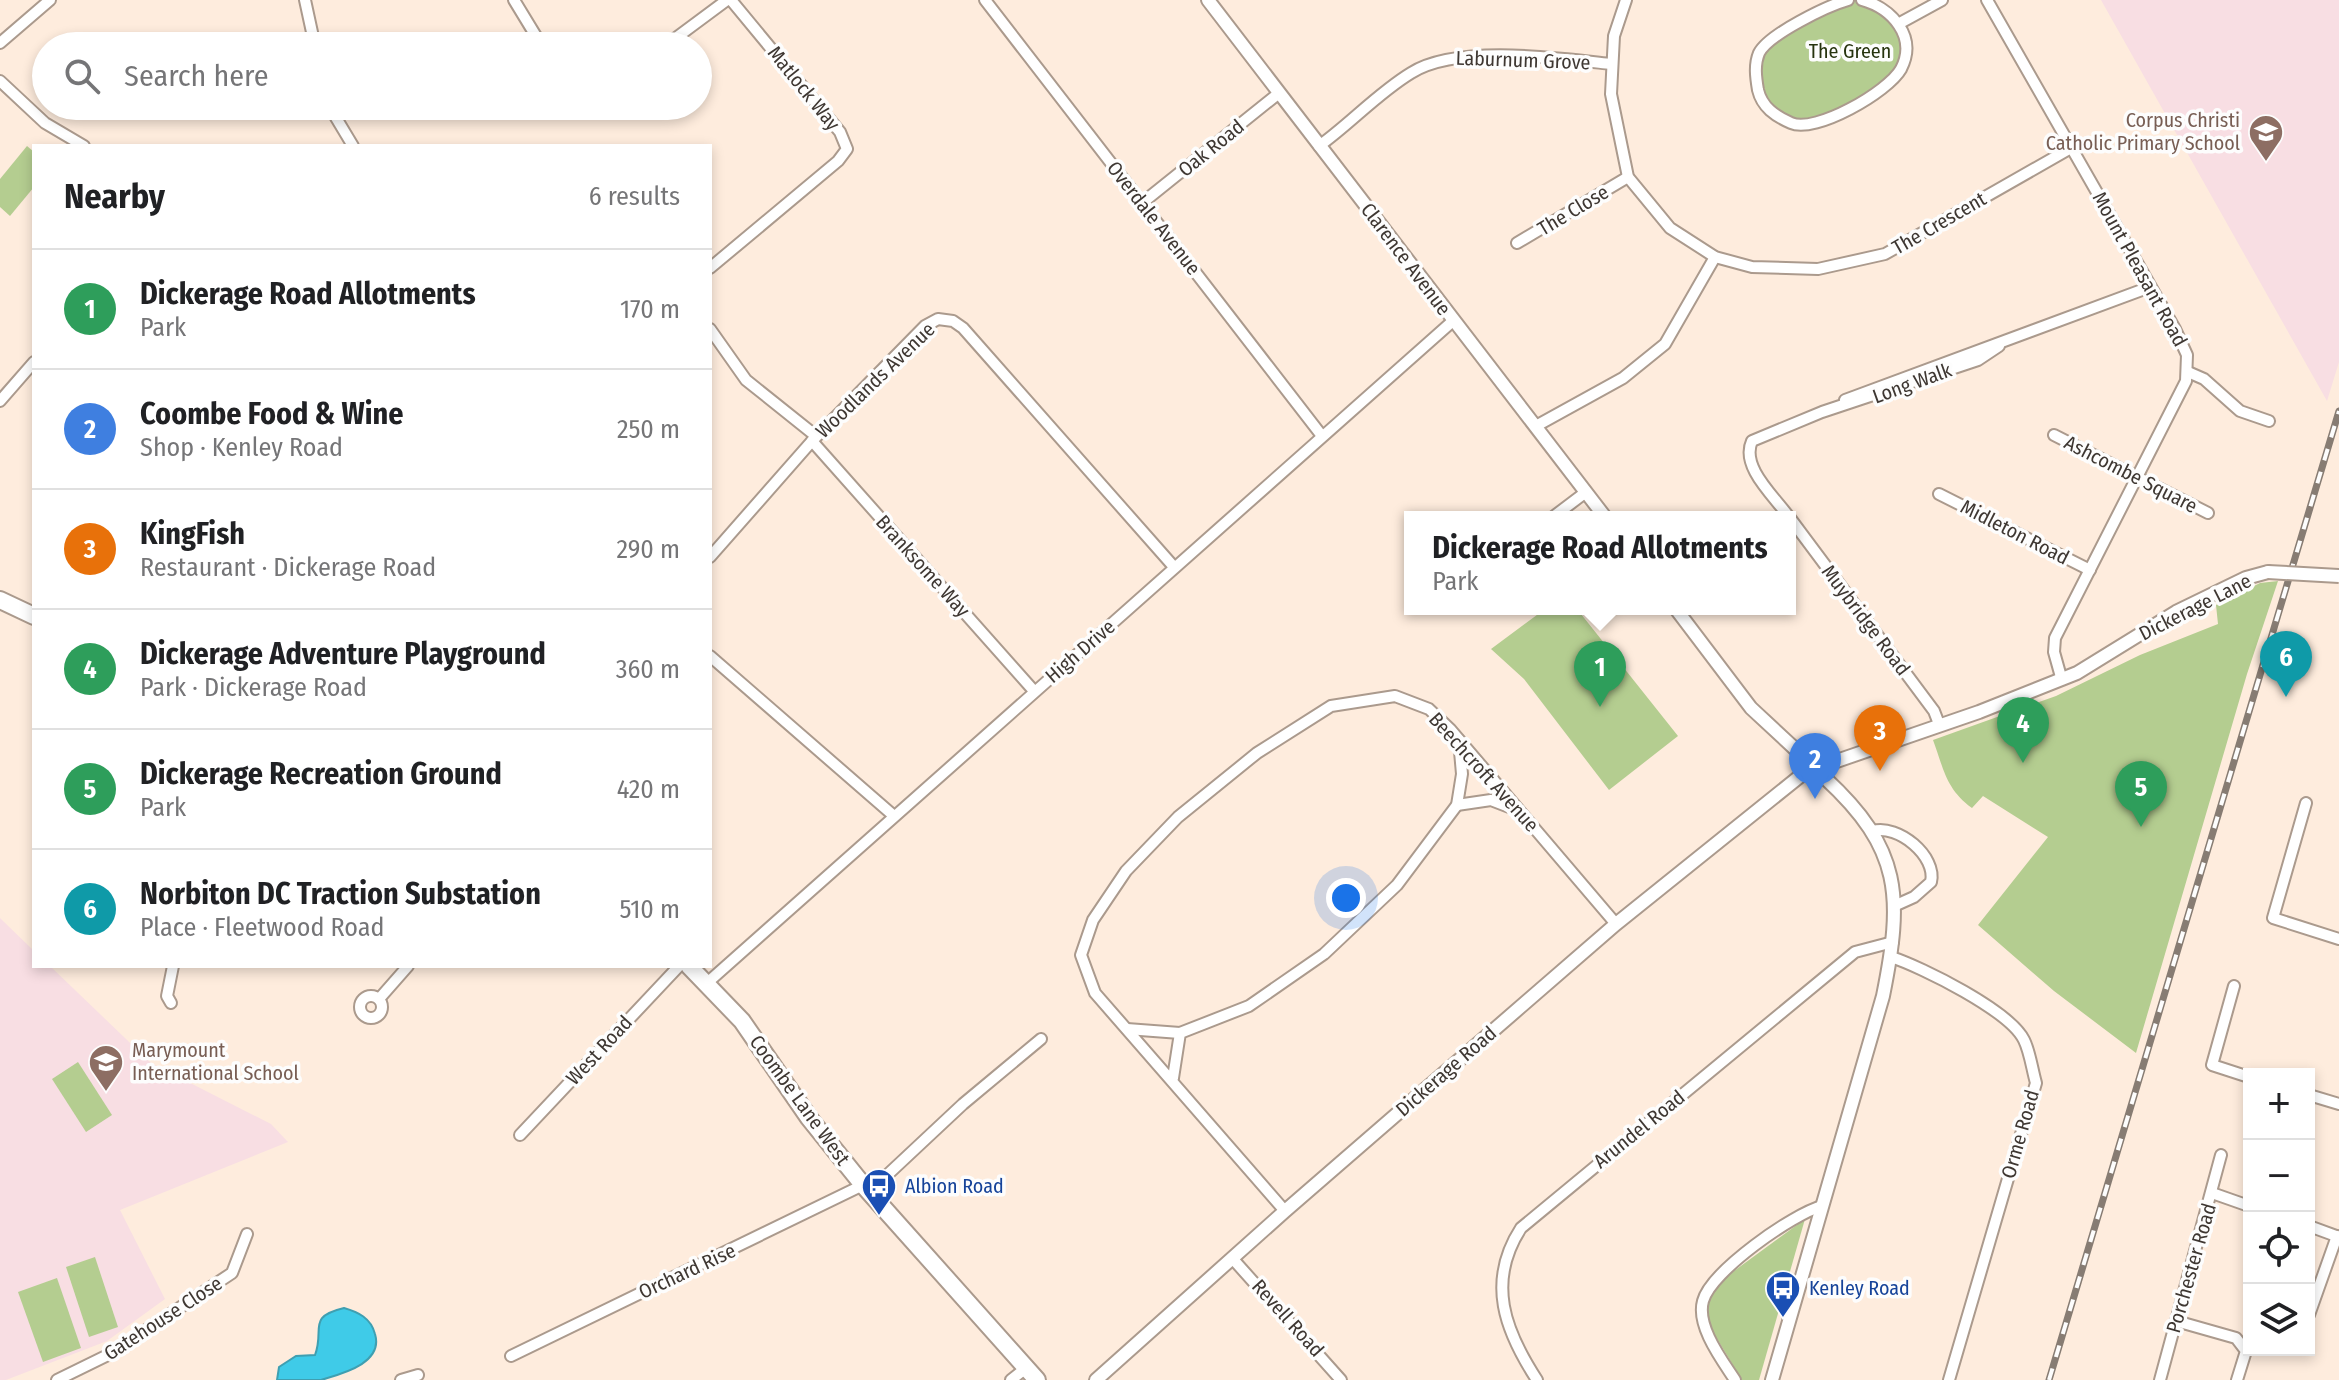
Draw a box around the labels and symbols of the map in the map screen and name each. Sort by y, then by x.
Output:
park label: The Green [1809,39,1891,63]
street label: Matlock Way [763,41,845,135]
street label: Laburnum Grove [1455,46,1591,74]
place label: Corpus Christi Catholic Primary School [2046,108,2240,155]
school or university icon: Corpus Christi Catholic Primary School [2247,113,2285,163]
street label: Oak Road [1173,114,1249,182]
street label: Overdale Avenue [1102,156,1206,280]
street label: The Close [1533,180,1613,240]
street label: The Crescent [1888,186,1991,259]
street label: Mount Pleasant Road [2088,187,2192,351]
street label: Clarence Avenue [1356,198,1456,320]
street label: Woodlands Avenue [811,317,939,443]
street label: Long Walk [1869,357,1955,408]
street label: Ashcombe Square [2060,430,2202,518]
street label: Midleton Road [1957,494,2073,570]
street label: Branksome Way [871,510,975,622]
street label: Muybridge Road [1817,560,1915,680]
street label: Dickerage Lane [2135,568,2255,646]
street label: High Drive [1040,614,1120,688]
pin: 6 [2260,631,2312,697]
pin: 1 [1574,641,1626,707]
pin: 4 [1997,697,2049,763]
pin: 3 [1854,705,1906,771]
street label: Beechcroft Avenue [1424,707,1544,837]
pin: 2 [1789,733,1841,799]
pin: 5 [2115,761,2167,827]
your location [1326,878,1366,918]
street label: West Road [561,1010,637,1090]
street label: Dickerage Road [1391,1021,1501,1121]
street label: Coombe Lane West [745,1030,855,1170]
place label: Marymount International School [132,1038,299,1085]
school or university icon: Marymount International School [87,1043,125,1093]
street label: Arundel Road [1588,1085,1690,1173]
street label: Orme Road [1996,1087,2044,1181]
bus stop icon: Albion Road [860,1167,898,1217]
place label: Albion Road [905,1174,1004,1198]
street label: Porchester Road [2161,1200,2221,1336]
street label: Orchard Rise [635,1238,739,1304]
bus stop icon: Kenley Road [1764,1269,1802,1319]
street label: Gatehouse Close [99,1271,227,1365]
street label: Revell Road [1247,1274,1329,1362]
place label: Kenley Road [1809,1276,1910,1300]

